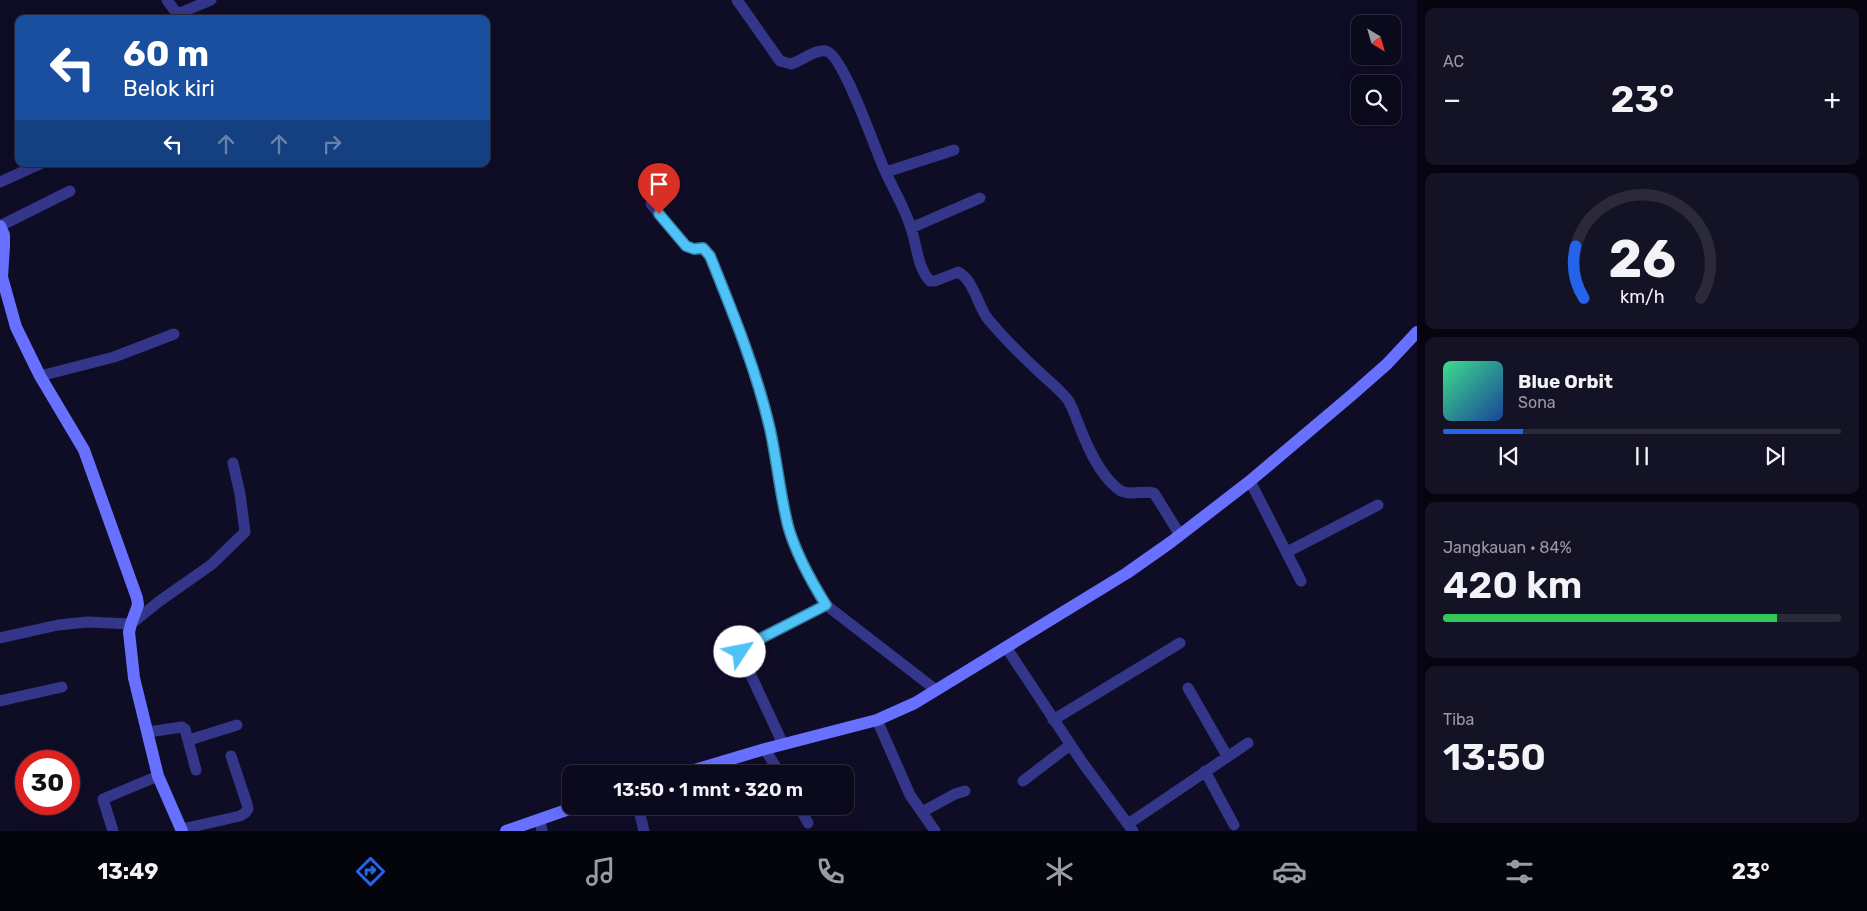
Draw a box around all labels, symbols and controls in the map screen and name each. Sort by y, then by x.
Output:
north arrow [1351,15,1401,65]
map controls [1351,15,1401,125]
text: 60 m [123,33,209,75]
icon: left [40,35,105,100]
text: AC [1443,52,1464,71]
text: Belok kiri [123,75,215,102]
button: search [1351,75,1401,125]
text: 23° [1610,76,1674,122]
text: − [1443,83,1461,116]
text: + [1824,83,1841,116]
icon: left [159,130,187,158]
icon: ahead [212,130,240,158]
icon: ahead [265,130,293,158]
icon: right [318,130,346,158]
pin [638,163,680,214]
icon: arrive [645,170,673,198]
text: 26 [1608,228,1676,290]
text: km/h [1620,286,1664,307]
text: Blue Orbit [1518,370,1613,393]
text: Sona [1518,393,1556,412]
icon: previous [1495,442,1523,470]
icon: pause [1628,442,1656,470]
icon: next [1761,442,1789,470]
text: Jangkauan · 84% [1443,538,1572,557]
text: 420 km [1443,562,1582,608]
position arrow [713,625,765,677]
text: Tiba [1443,710,1474,729]
text: 13:50 [1443,734,1546,780]
speed limit sign: 30 [15,750,80,815]
text: 13:50 · 1 mnt · 320 m [613,778,803,801]
icon: directions [353,854,388,889]
icon: music [583,854,618,889]
icon: phone [813,854,848,889]
icon: climate [1042,854,1077,889]
icon: car [1272,854,1307,889]
icon: filters [1502,854,1537,889]
text: 13:49 [97,858,158,885]
text: 23° [1732,858,1770,885]

